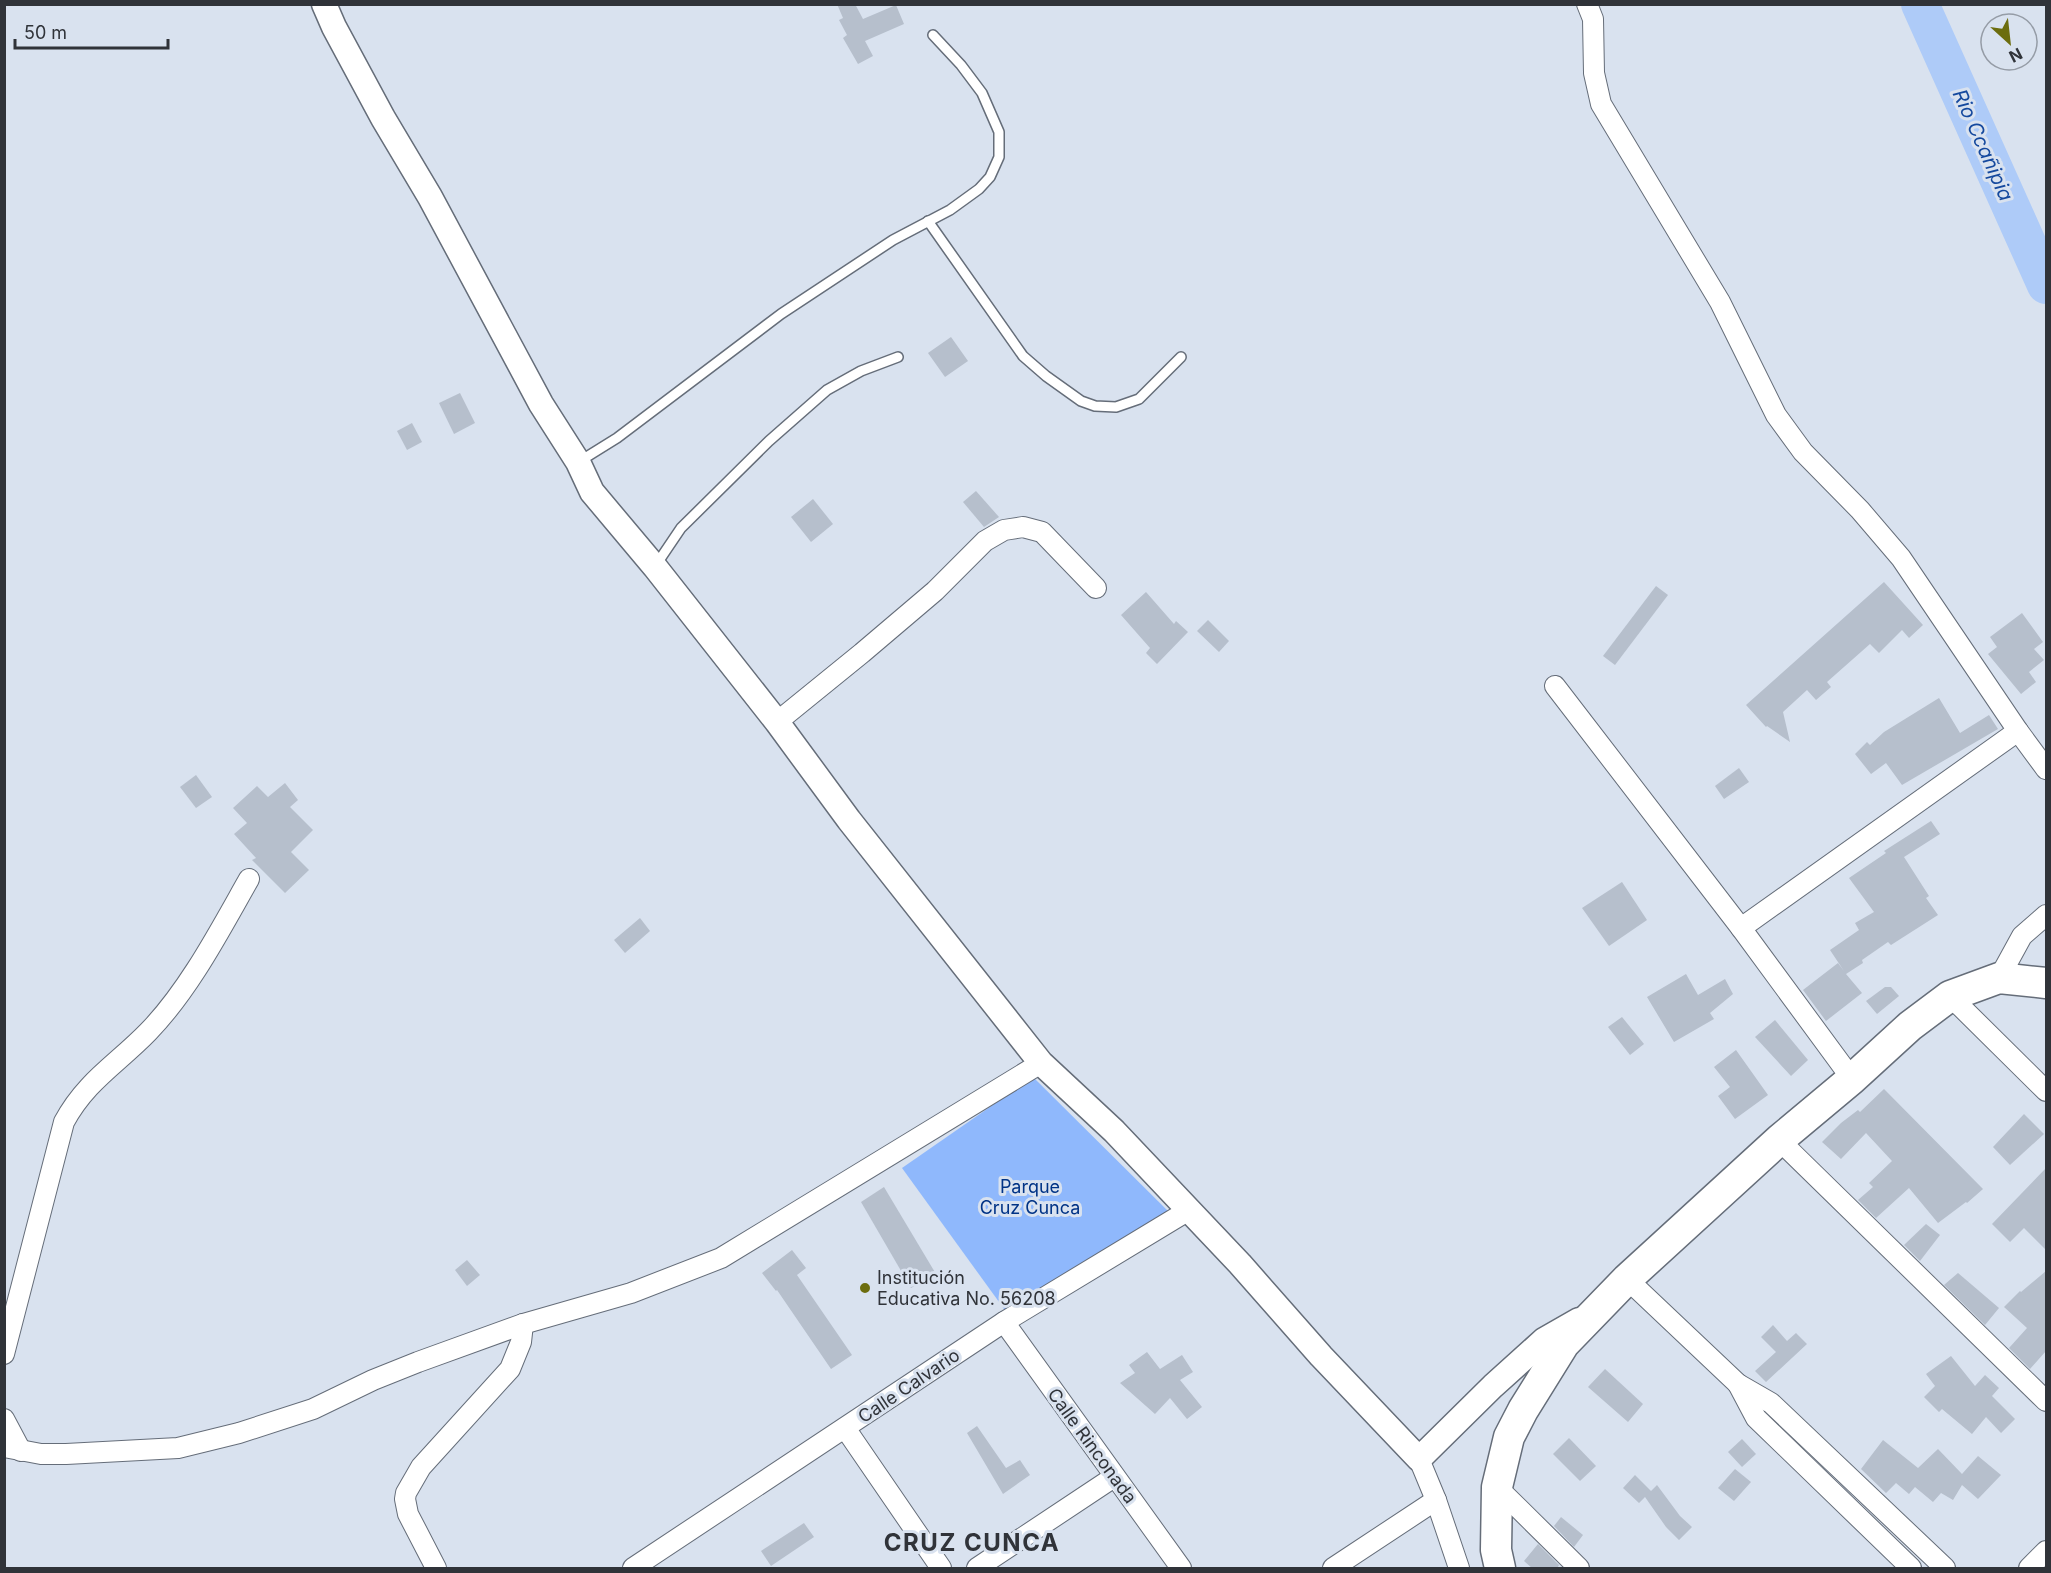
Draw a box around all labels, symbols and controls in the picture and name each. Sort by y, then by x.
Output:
scale bar [15,12,168,50]
north arrow [1979,12,2039,72]
text: 50 m [24,22,67,43]
text: N [2006,44,2026,67]
water label: Rio Ccañipia [1948,85,2018,205]
park label: Parque Cruz Cunca [980,1176,1080,1218]
place label: Institución Educativa No. 56208 [877,1267,1056,1309]
marker: Institución Educativa No. 56208 [858,1281,872,1295]
street label: Calle Calvario [854,1344,963,1427]
street label: Calle Rinconada [1044,1384,1141,1507]
district label: CRUZ CUNCA [884,1528,1060,1557]

